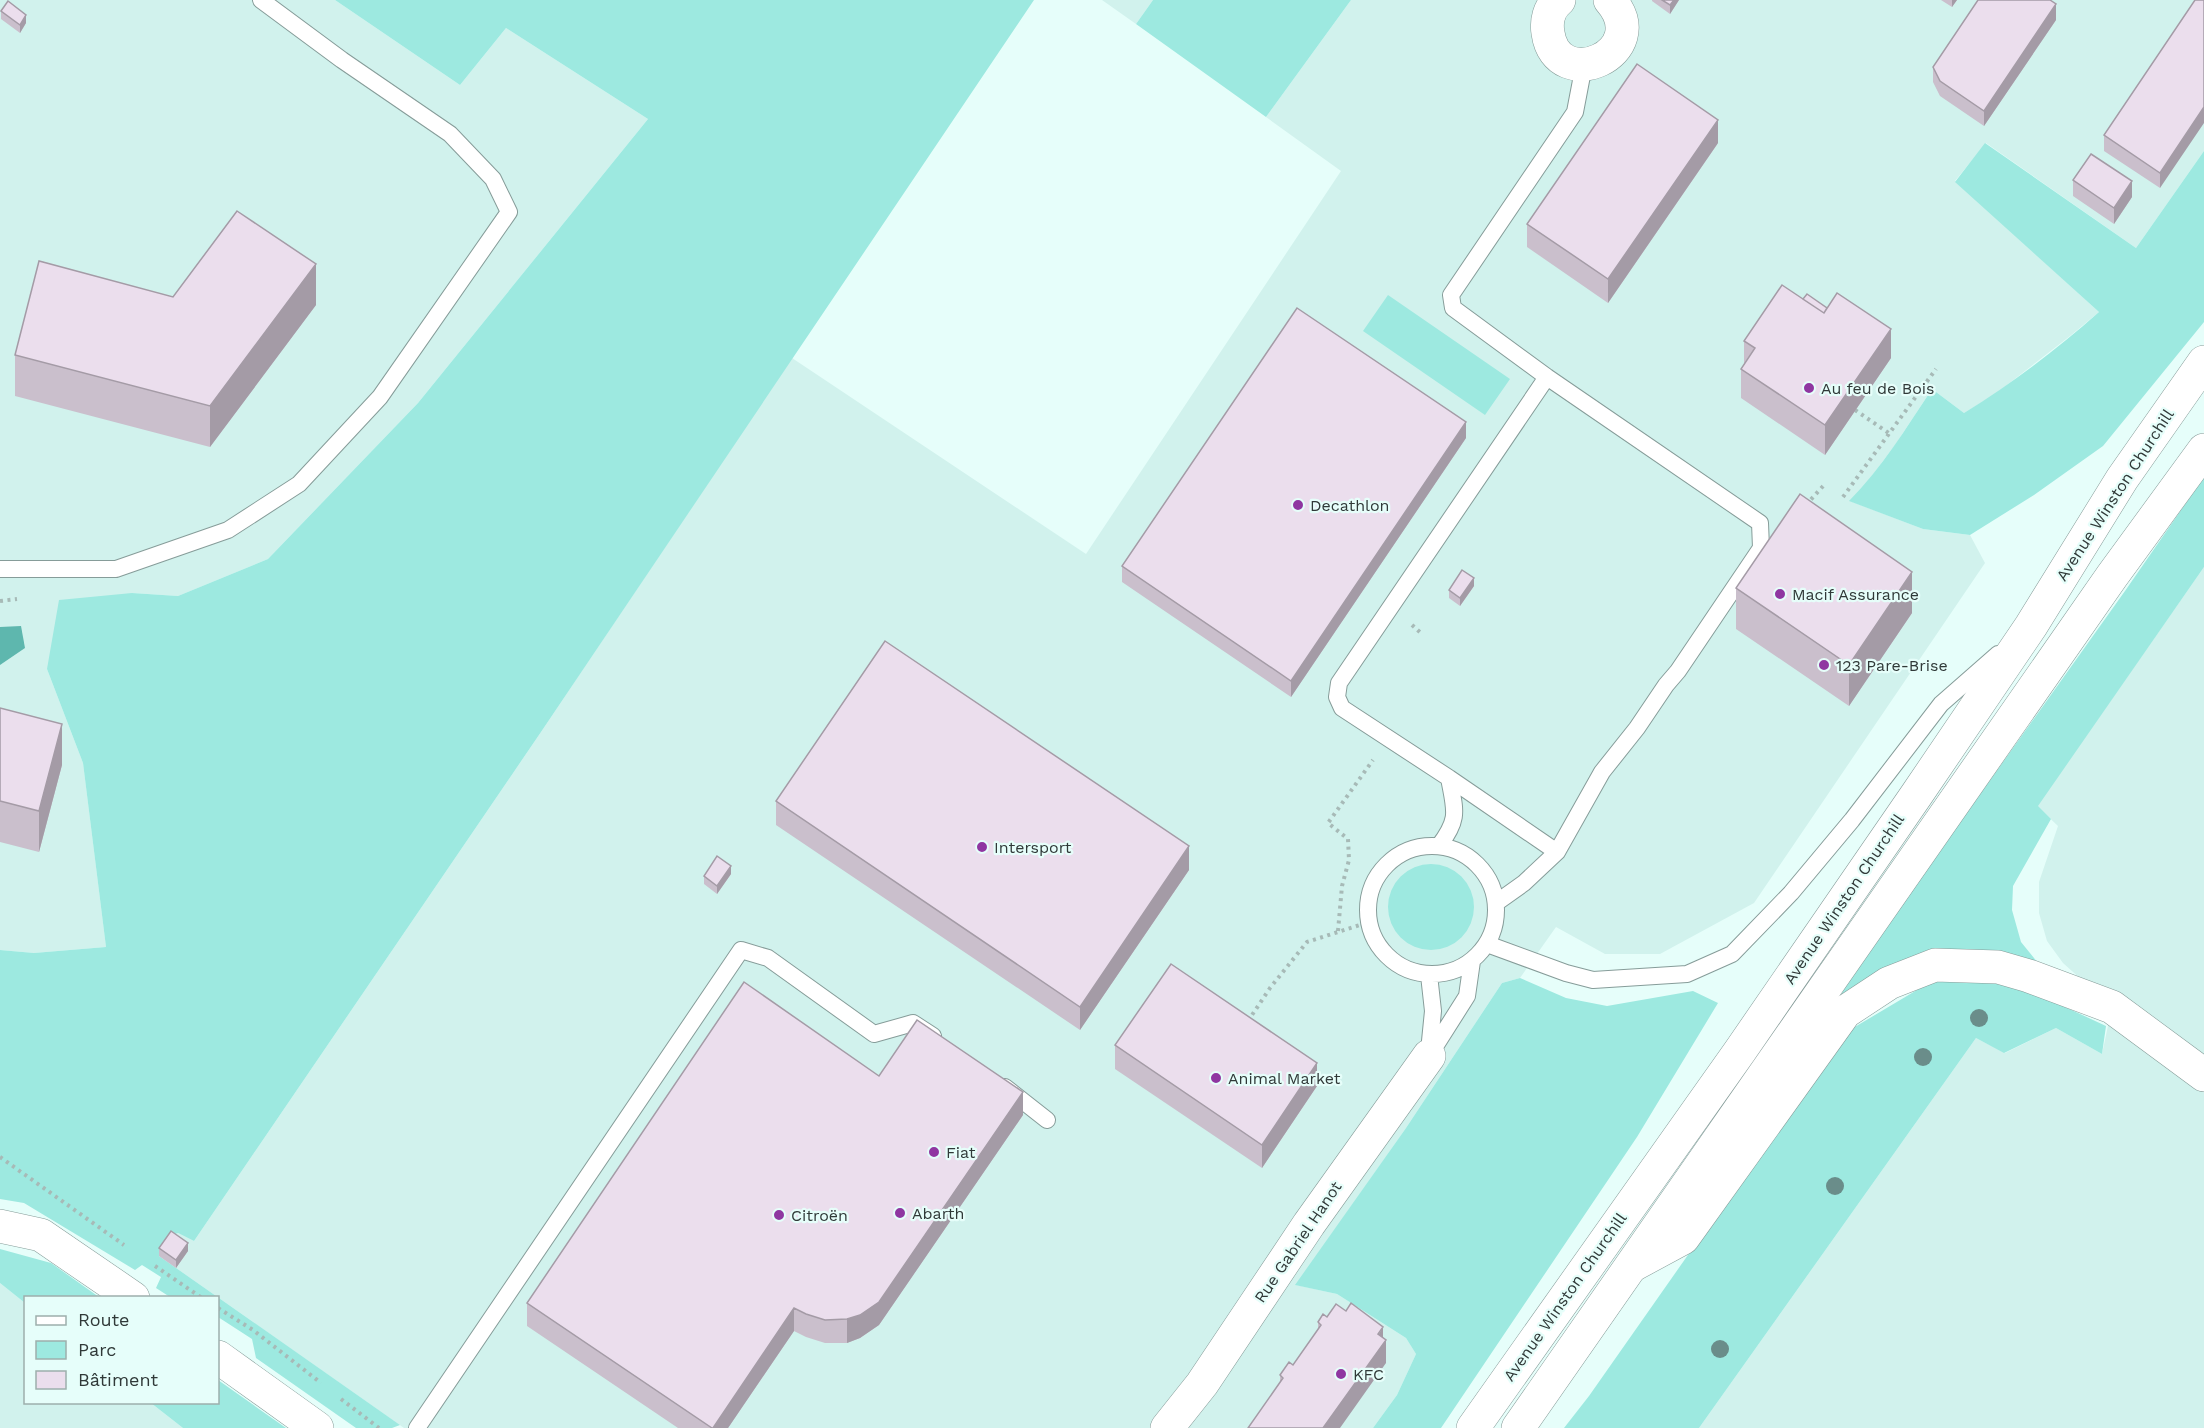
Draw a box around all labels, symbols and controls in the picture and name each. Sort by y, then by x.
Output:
place label: Au feu de Bois [1821,379,1935,398]
marker: Au feu de Bois [1802,381,1816,395]
street label: Avenue Winston Churchill [2052,405,2178,585]
place label: Decathlon [1310,496,1389,515]
marker: Decathlon [1291,498,1305,512]
place label: Macif Assurance [1792,585,1919,604]
marker: Macif Assurance [1773,587,1787,601]
place label: 123 Pare-Brise [1836,656,1948,675]
marker: 123 Pare-Brise [1817,658,1831,672]
street label: Avenue Winston Churchill [1780,810,1908,988]
place label: Intersport [994,838,1072,857]
marker: Intersport [975,840,989,854]
place label: Animal Market [1228,1069,1341,1088]
marker: Animal Market [1209,1071,1223,1085]
place label: Fiat [946,1143,976,1162]
marker: Fiat [927,1145,941,1159]
street label: Rue Gabriel Hanot [1250,1177,1346,1306]
place label: Abarth [912,1204,964,1223]
place label: Citroën [791,1206,848,1225]
marker: Abarth [893,1206,907,1220]
marker: Citroën [772,1208,786,1222]
street label: Avenue Winston Churchill [1500,1209,1631,1385]
legend [24,1296,219,1404]
text: Route [78,1309,130,1330]
text: Parc [78,1339,116,1360]
place label: KFC [1353,1365,1384,1384]
marker: KFC [1334,1367,1348,1381]
text: Bâtiment [78,1369,158,1390]

